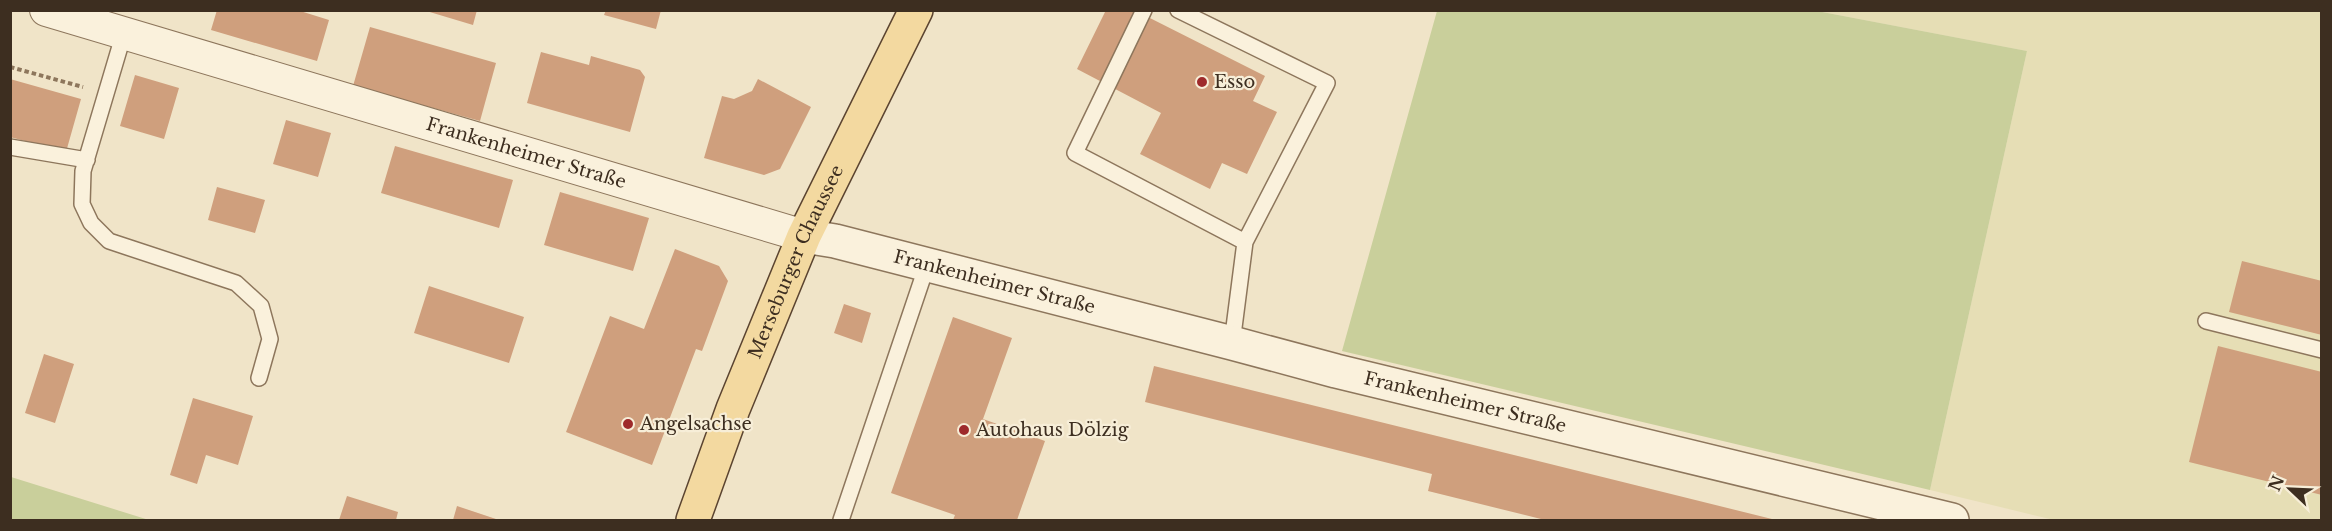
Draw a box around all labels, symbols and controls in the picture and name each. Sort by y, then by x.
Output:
place label: Esso [1214,71,1255,93]
marker: Esso [1195,75,1209,89]
street label: Frankenheimer Straße [424,113,629,193]
street label: Merseburger Chaussee [744,162,848,362]
street label: Frankenheimer Straße [891,245,1098,318]
street label: Frankenheimer Straße [1362,367,1569,437]
place label: Angelsachse [639,413,752,435]
marker: Angelsachse [621,417,635,431]
place label: Autohaus Dölzig [975,419,1129,441]
marker: Autohaus Dölzig [957,423,971,437]
north arrow [2260,459,2320,519]
text: N [2264,472,2288,494]

